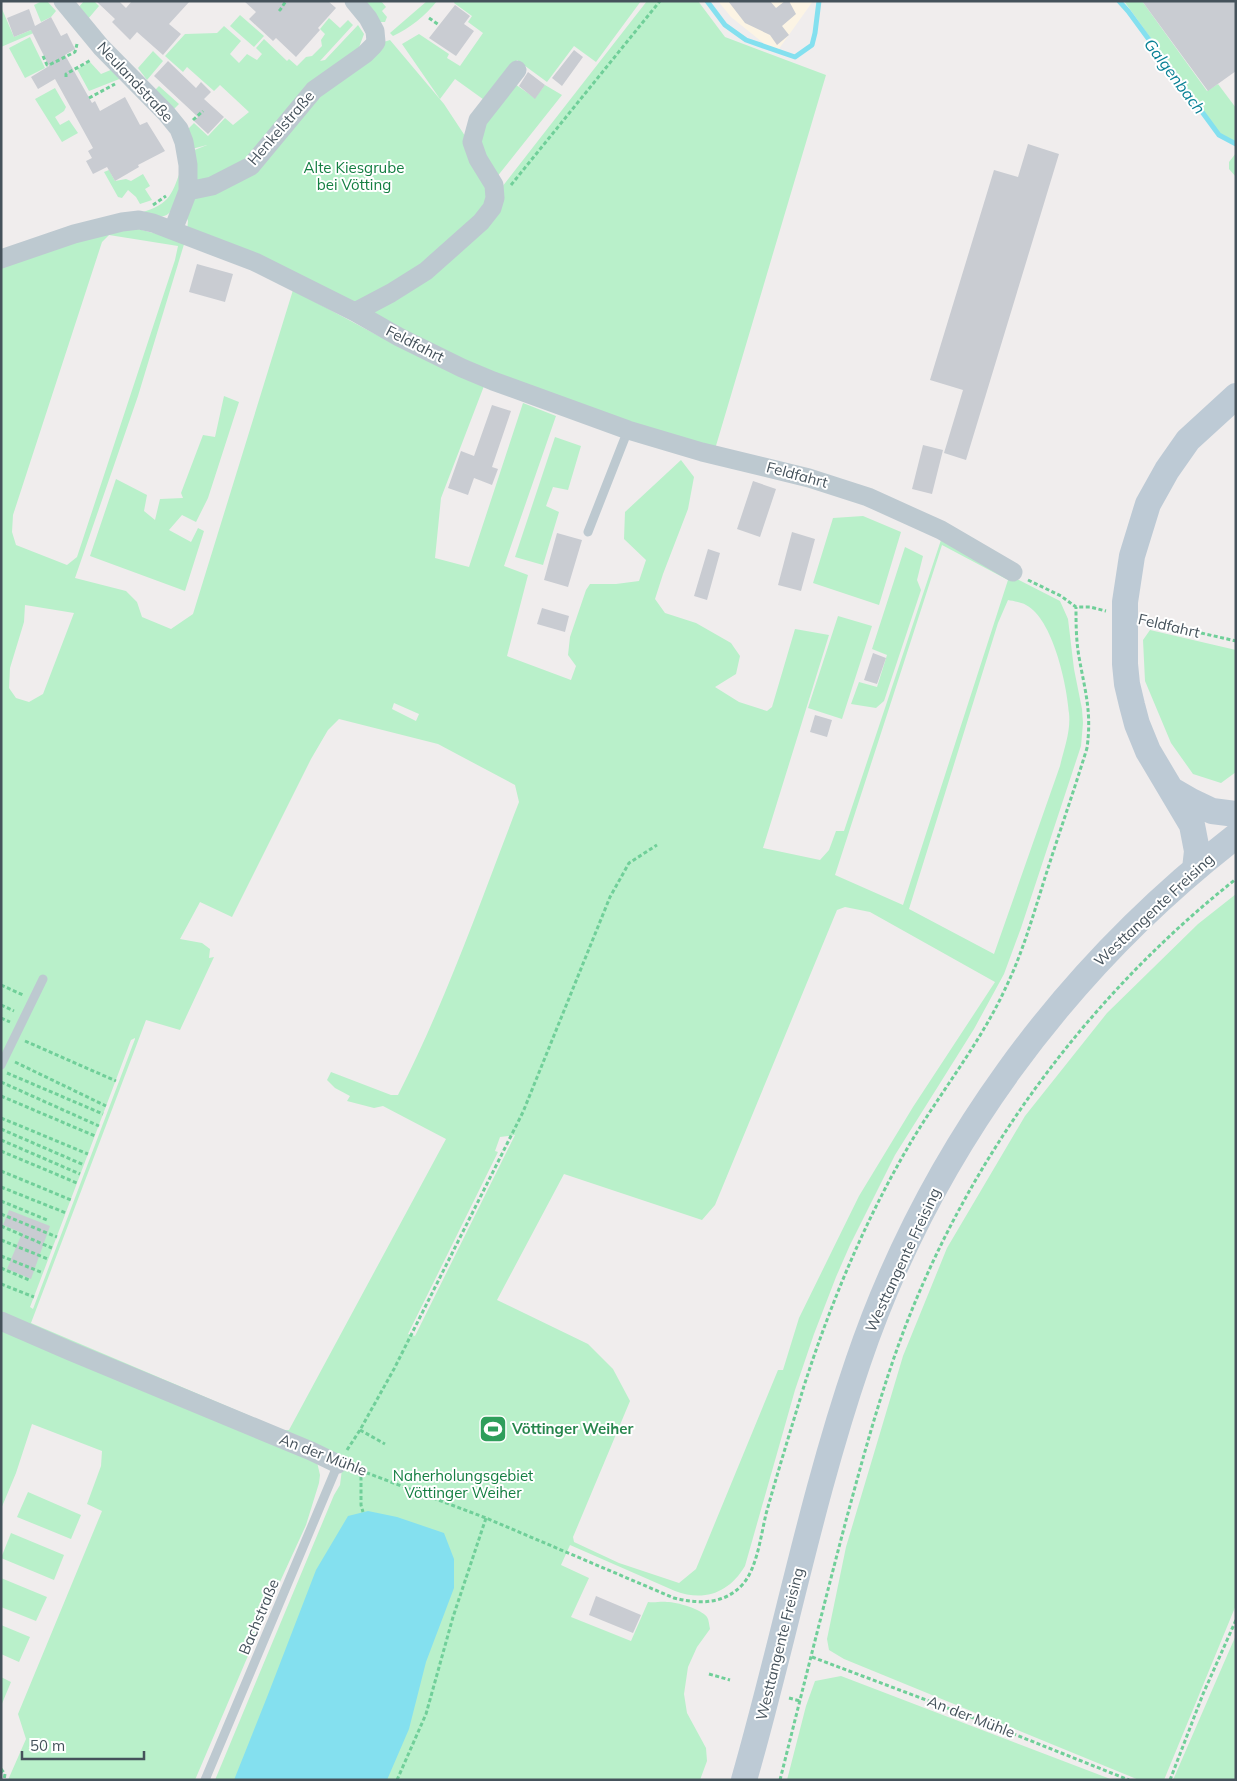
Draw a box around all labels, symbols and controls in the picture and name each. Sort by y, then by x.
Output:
water label: Galgenbach [1140,34,1210,118]
street label: Neulandstraße [93,37,177,126]
street label: Henkelstraße [243,87,318,169]
park label: Alte Kiesgrube bei Vötting [304,158,404,194]
street label: Feldfahrt [383,321,448,366]
street label: Feldfahrt [764,457,830,492]
street label: Feldfahrt [1136,609,1202,642]
street label: Westtangente Freising [1090,849,1218,970]
street label: Westtangente Freising [861,1185,944,1335]
sports icon: Vöttinger Weiher [478,1414,508,1444]
place label: Vöttinger Weiher [511,1419,633,1438]
street label: An der Mühle [277,1429,370,1480]
park label: Naherholungsgebiet Vöttinger Weiher [393,1466,533,1502]
street label: Westtangente Freising [751,1565,808,1722]
street label: Bachstraße [234,1576,283,1657]
street label: An der Mühle [925,1691,1018,1742]
scale bar [22,1728,145,1760]
text: 50 m [30,1736,65,1755]

